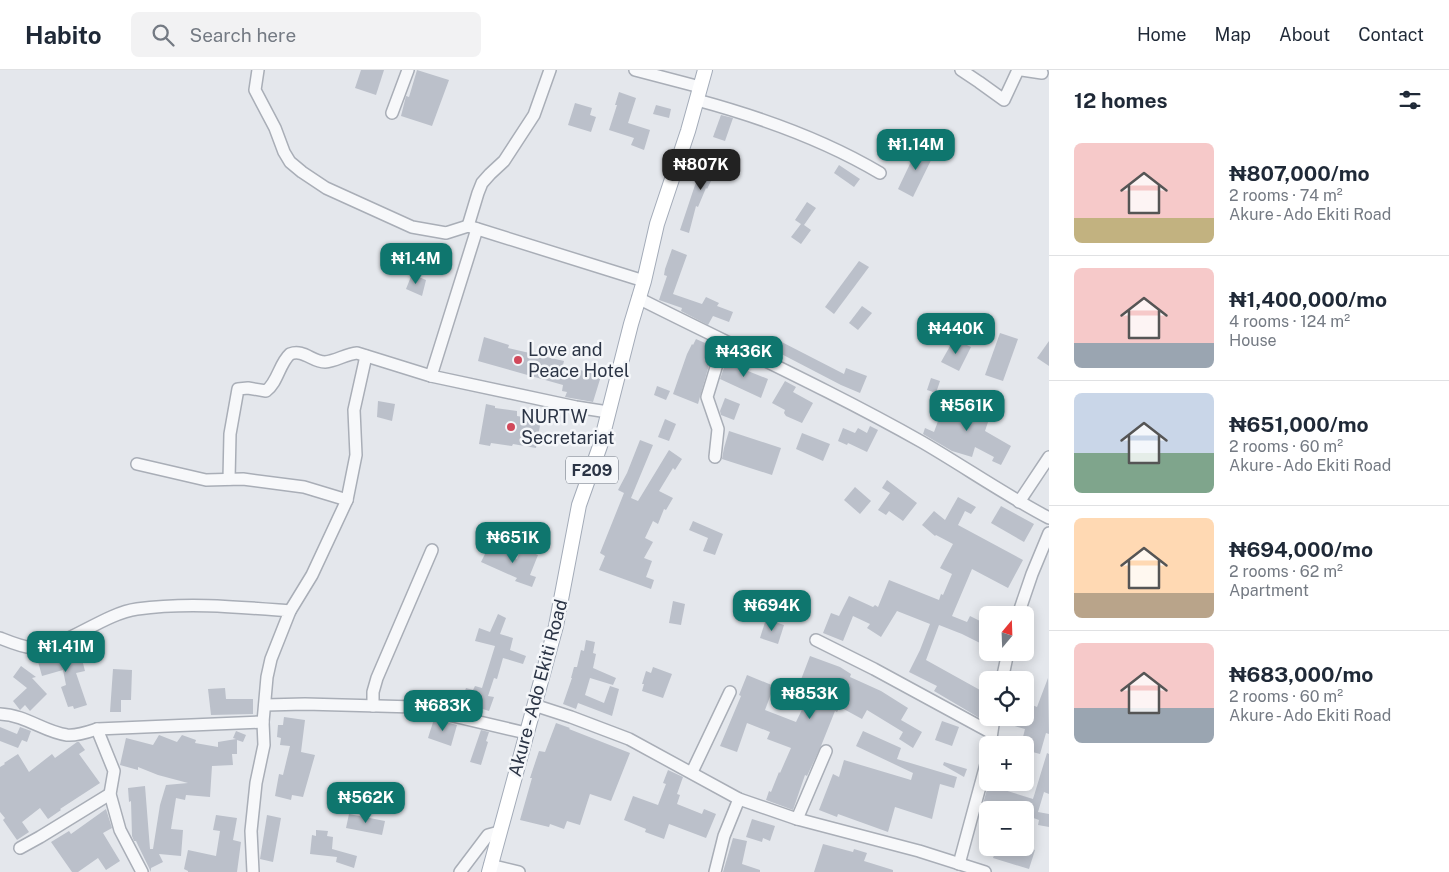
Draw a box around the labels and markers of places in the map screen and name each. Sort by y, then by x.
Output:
pin: ₦1.14M [875,128,957,171]
pin: ₦807K [666,148,736,191]
pin: ₦1.4M [381,242,451,285]
pin: ₦440K [921,312,991,355]
pin: ₦436K [709,336,779,378]
place label: Love and Peace Hotel [528,339,629,381]
marker: Love and Peace Hotel [512,354,524,366]
pin: ₦561K [932,390,1002,432]
place label: NURTW Secretariat [521,406,615,448]
marker: NURTW Secretariat [505,421,517,433]
pin: ₦651K [478,522,548,564]
pin: ₦694K [737,590,807,632]
pin: ₦1.41M [25,630,107,673]
pin: ₦853K [775,678,845,720]
pin: ₦683K [408,690,478,732]
pin: ₦562K [331,782,401,824]

